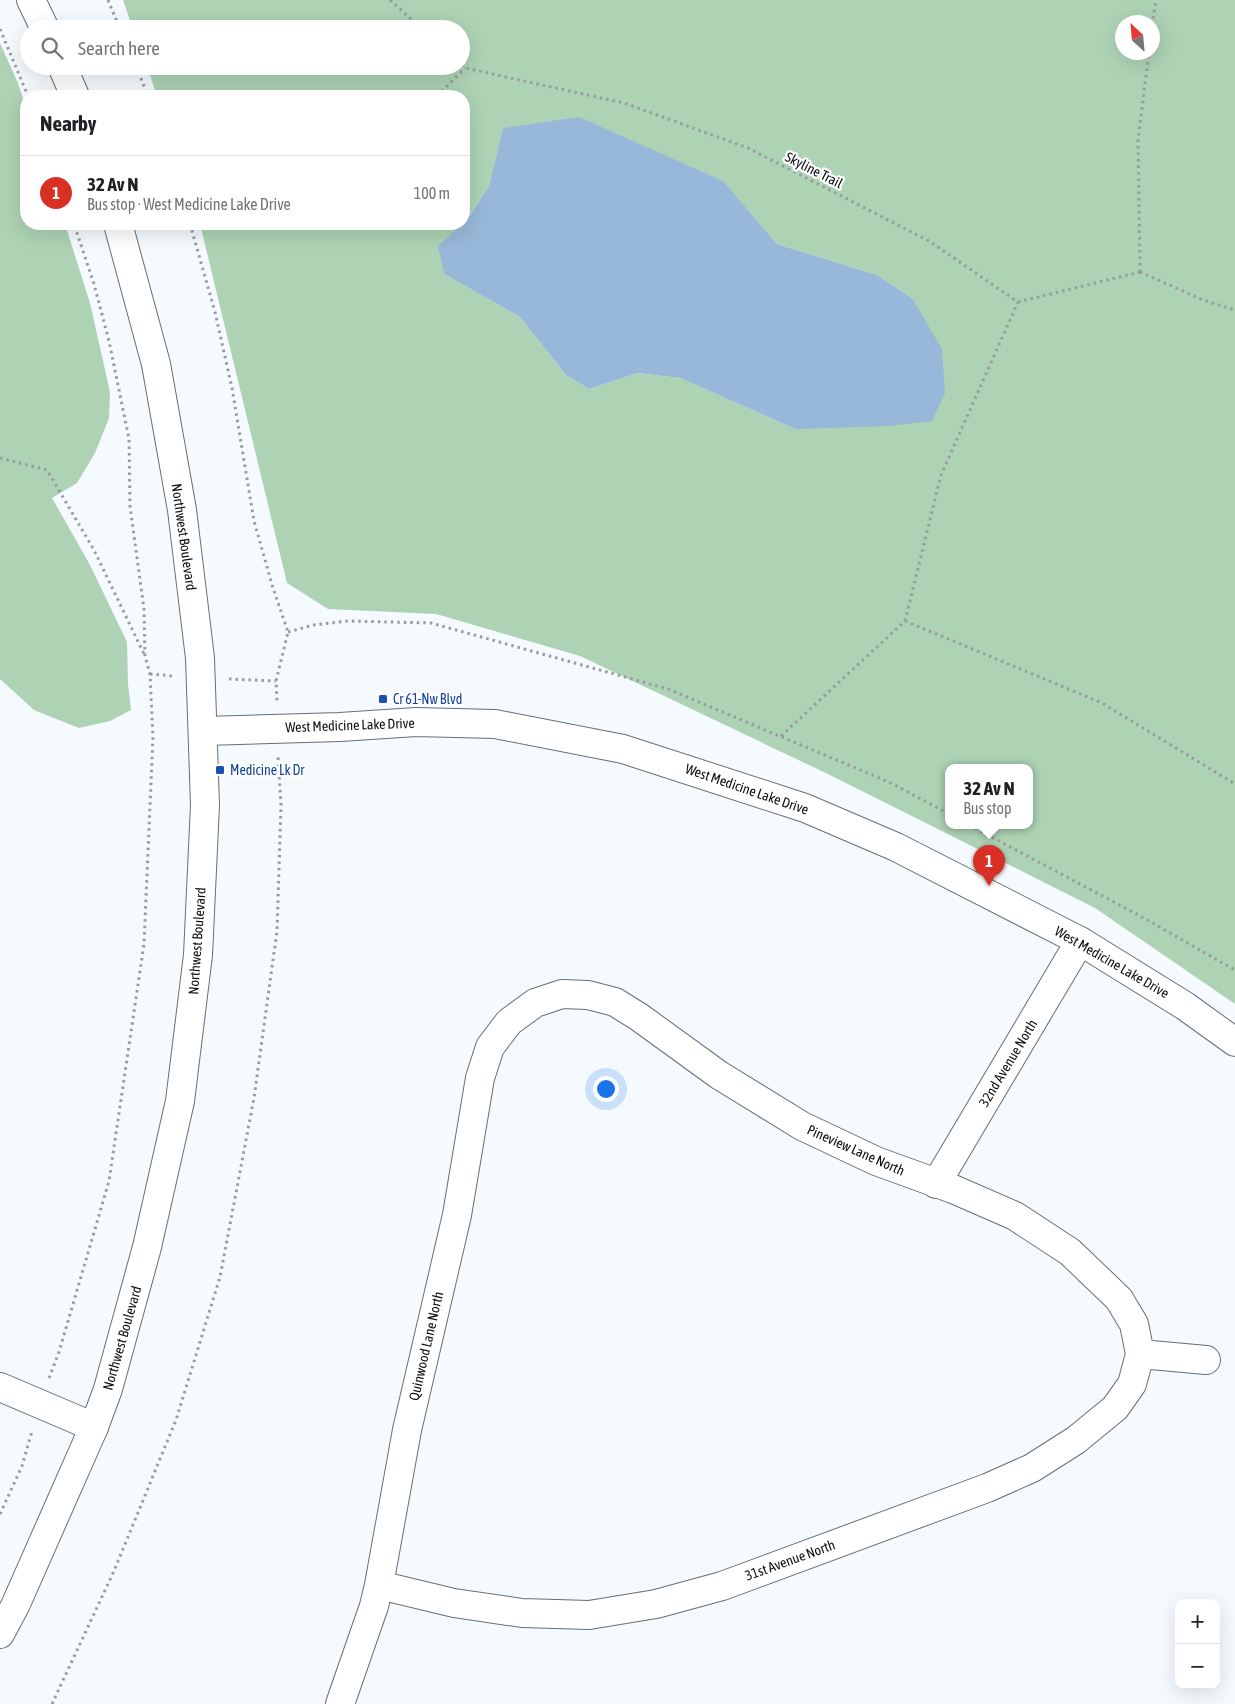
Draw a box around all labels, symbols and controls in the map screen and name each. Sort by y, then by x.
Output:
north arrow [1115,15,1160,60]
search box [20,20,470,75]
icon: search [38,34,66,62]
text: Search here [78,37,160,59]
text: Nearby [40,111,96,135]
street label: Skyline Trail [783,149,846,191]
text: 32 Av N [87,173,138,195]
text: 1 [52,184,60,202]
text: 100 m [414,184,450,202]
text: Bus stop · West Medicine Lake Drive [87,195,291,213]
street label: Northwest Boulevard [169,483,199,591]
place label: Cr 61-Nw Blvd [393,691,462,707]
marker: Cr 61-Nw Blvd [377,693,389,705]
street label: West Medicine Lake Drive [285,715,415,735]
street label: West Medicine Lake Drive [683,760,811,818]
place label: Medicine Lk Dr [230,762,305,778]
marker: Medicine Lk Dr [214,764,226,776]
popup [945,764,1033,829]
text: 32 Av N [963,777,1015,799]
text: Bus stop [963,799,1012,817]
pin: 1 [973,845,1005,886]
street label: Northwest Boulevard [185,887,209,995]
street label: West Medicine Lake Drive [1052,923,1172,1001]
street label: 32nd Avenue North [976,1017,1040,1109]
your location [593,1076,619,1102]
street label: Pineview Lane North [805,1121,907,1179]
street label: Northwest Boulevard [99,1284,145,1392]
street label: Quinwood Lane North [406,1290,446,1402]
street label: 31st Avenue North [743,1536,837,1584]
map controls [1175,1599,1220,1689]
button: + [1175,1599,1220,1644]
button: − [1175,1644,1220,1689]

